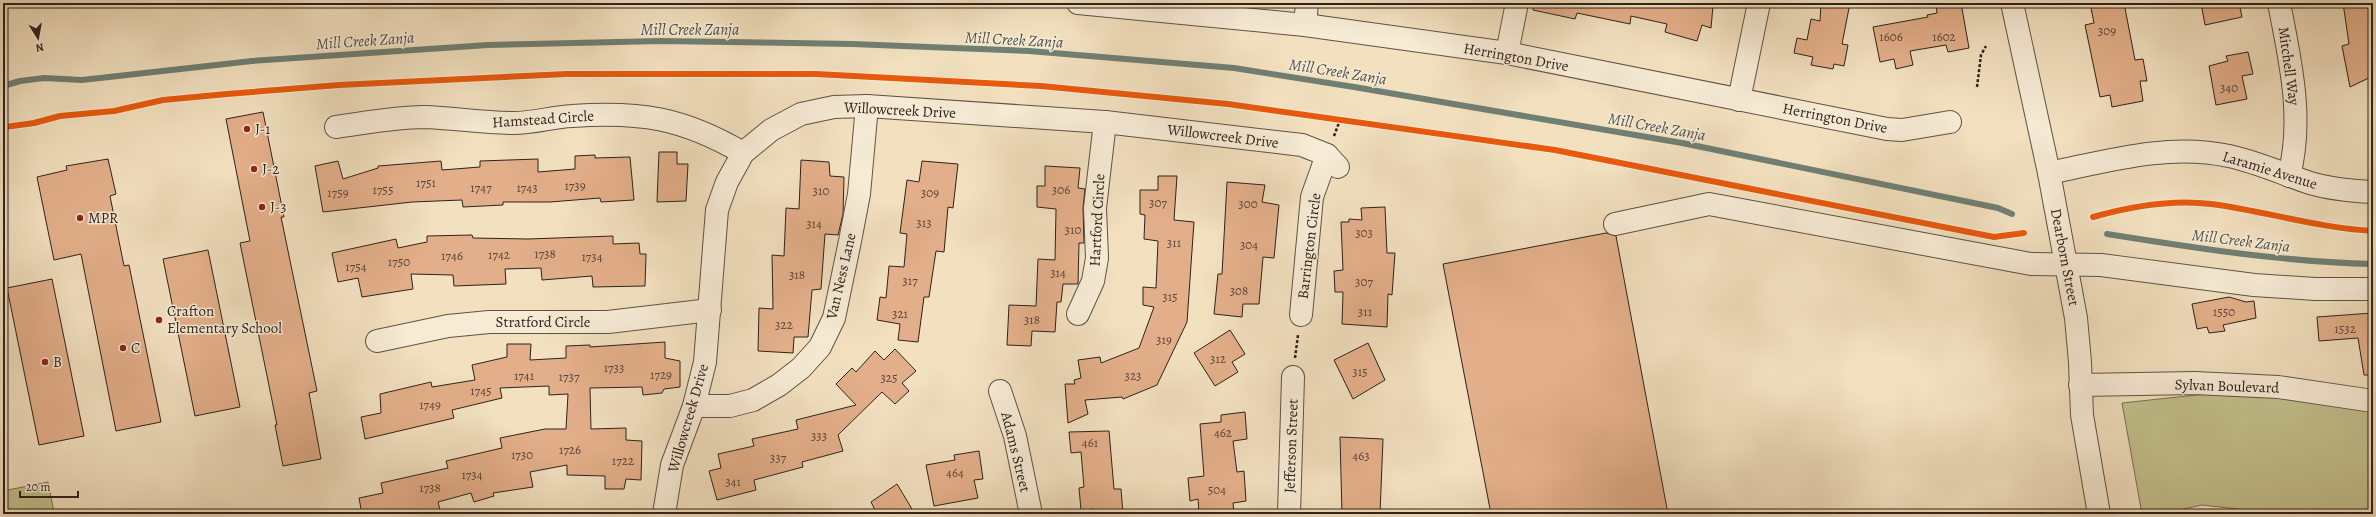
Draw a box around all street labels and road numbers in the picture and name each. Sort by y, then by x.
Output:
street label: Mitchell Way [2274,25,2304,107]
street label: Herrington Drive [1462,38,1570,76]
street label: Willowcreek Drive [843,97,957,123]
street label: Herrington Drive [1781,98,1889,138]
street label: Hamstead Circle [491,105,595,133]
street label: Willowcreek Drive [1165,119,1280,153]
street label: Laramie Avenue [2220,146,2320,194]
street label: Hartford Circle [1085,173,1109,267]
street label: Barrington Circle [1293,192,1325,300]
street label: Dearborn Street [2046,207,2084,307]
street label: Van Ness Lane [821,231,861,322]
street label: Stratford Circle [496,312,591,332]
street label: Willowcreek Drive [663,361,713,476]
street label: Sylvan Boulevard [2174,374,2280,398]
street label: Jefferson Street [1279,399,1303,493]
street label: Adams Street [996,409,1036,494]

